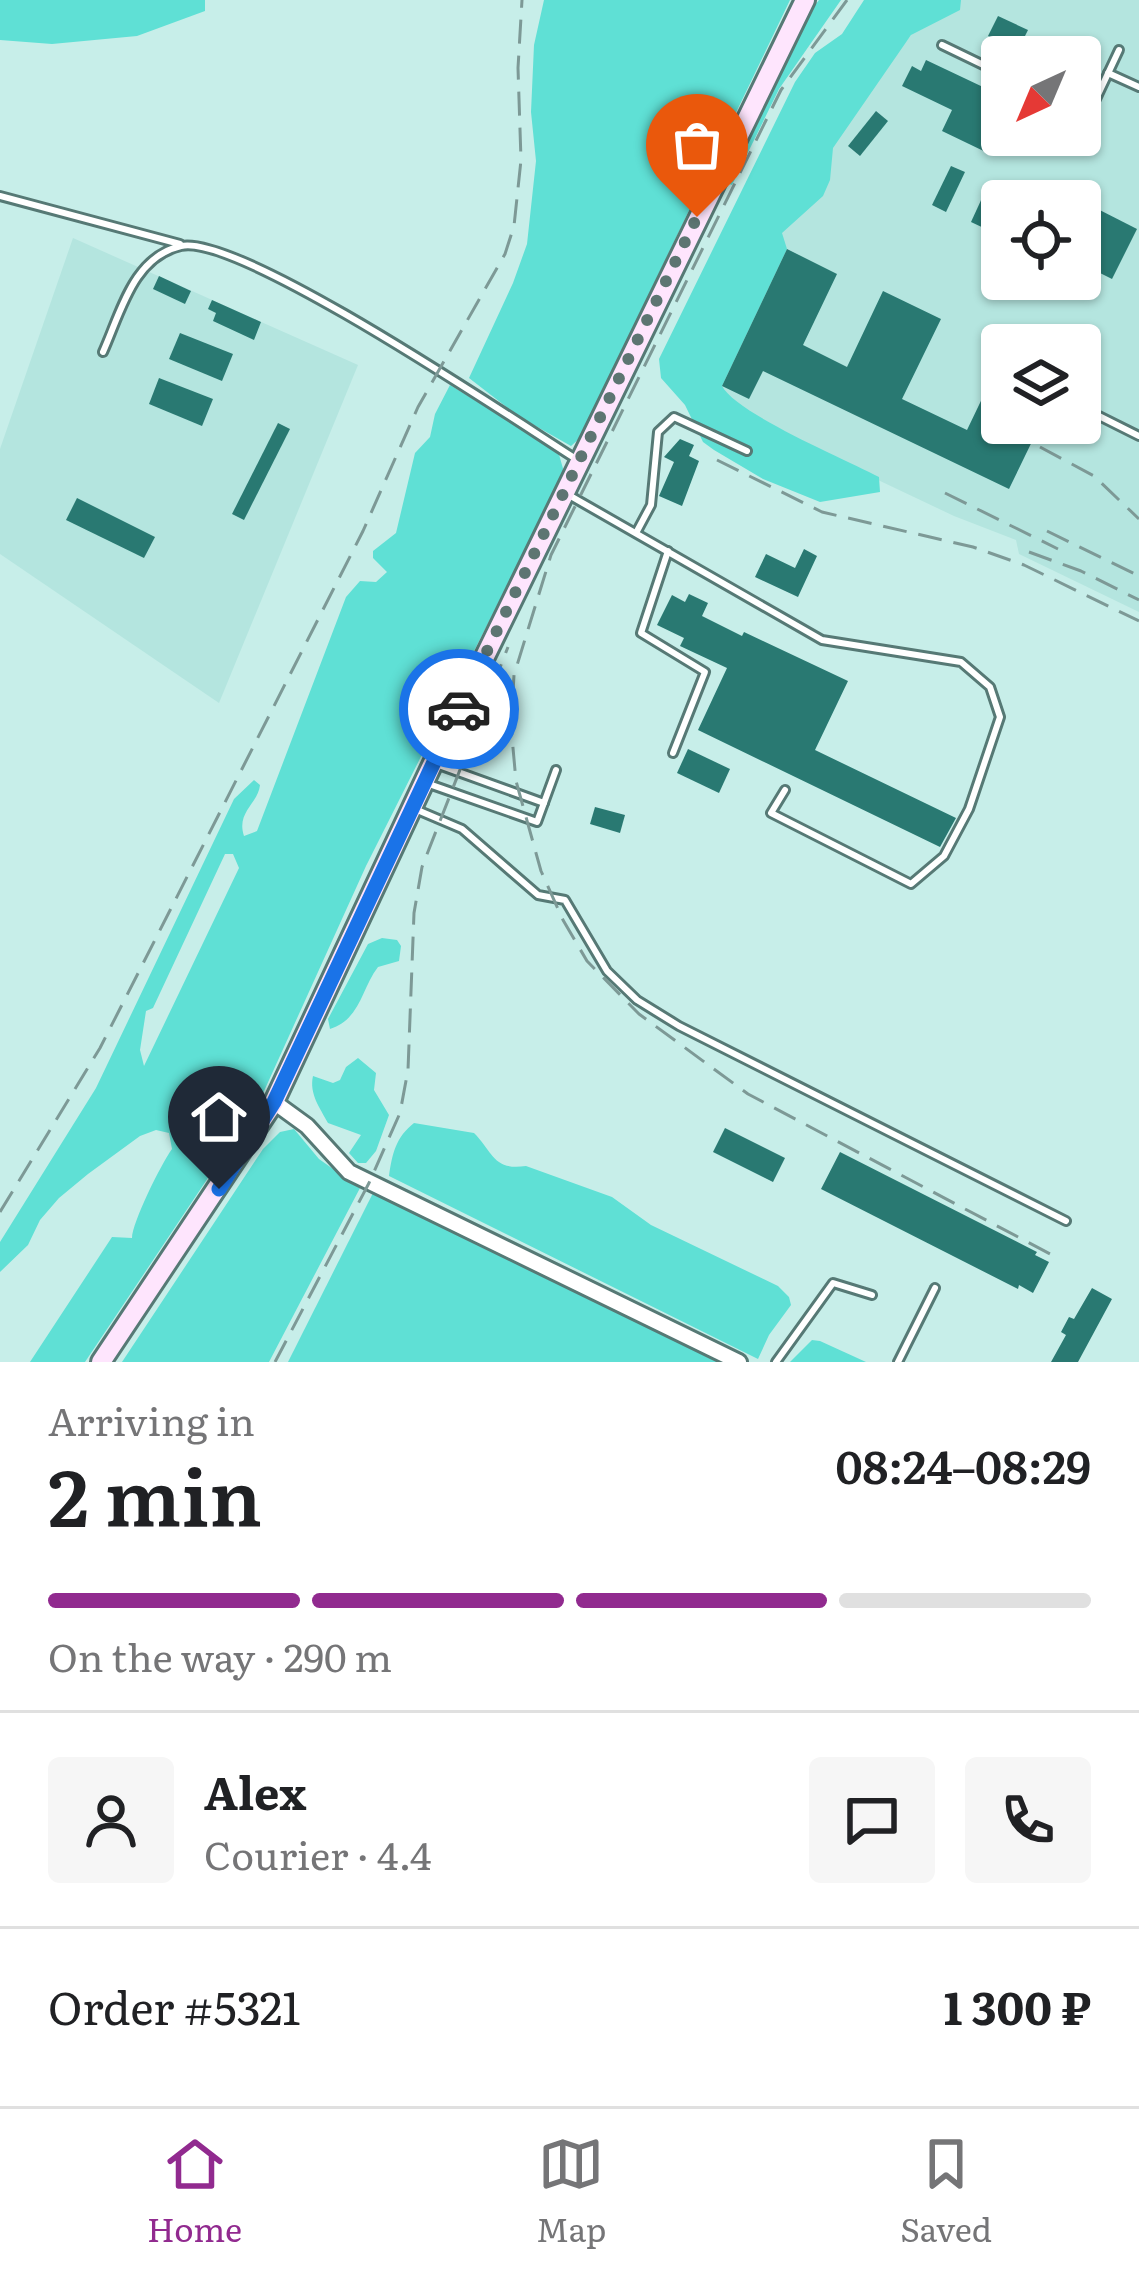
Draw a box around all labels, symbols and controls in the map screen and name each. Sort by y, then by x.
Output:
north arrow [981,36,1101,156]
map controls [981,36,1101,444]
pin [646,94,748,217]
icon: bag [664,112,730,178]
button: locate [981,180,1101,300]
button: layers [981,324,1101,444]
courier [399,649,519,769]
icon: car [426,676,492,742]
pin [168,1066,270,1189]
icon: home [186,1084,252,1150]
text: Arriving in [48,1390,255,1448]
text: 08:24–08:29 [835,1431,1091,1498]
text: 2 min [48,1435,262,1551]
text: On the way · 290 m [48,1626,392,1684]
button: person [48,1757,174,1883]
text: Alex [204,1757,306,1824]
button: chat [809,1757,935,1883]
button: phone [965,1757,1091,1883]
text: Courier · 4.4 [204,1824,431,1882]
text: Order #5321 [48,1972,301,2039]
text: 1 300 ₽ [944,1972,1091,2039]
tab: Home [147,2131,242,2252]
tab: Map [536,2131,606,2252]
tab: Saved [900,2131,992,2252]

